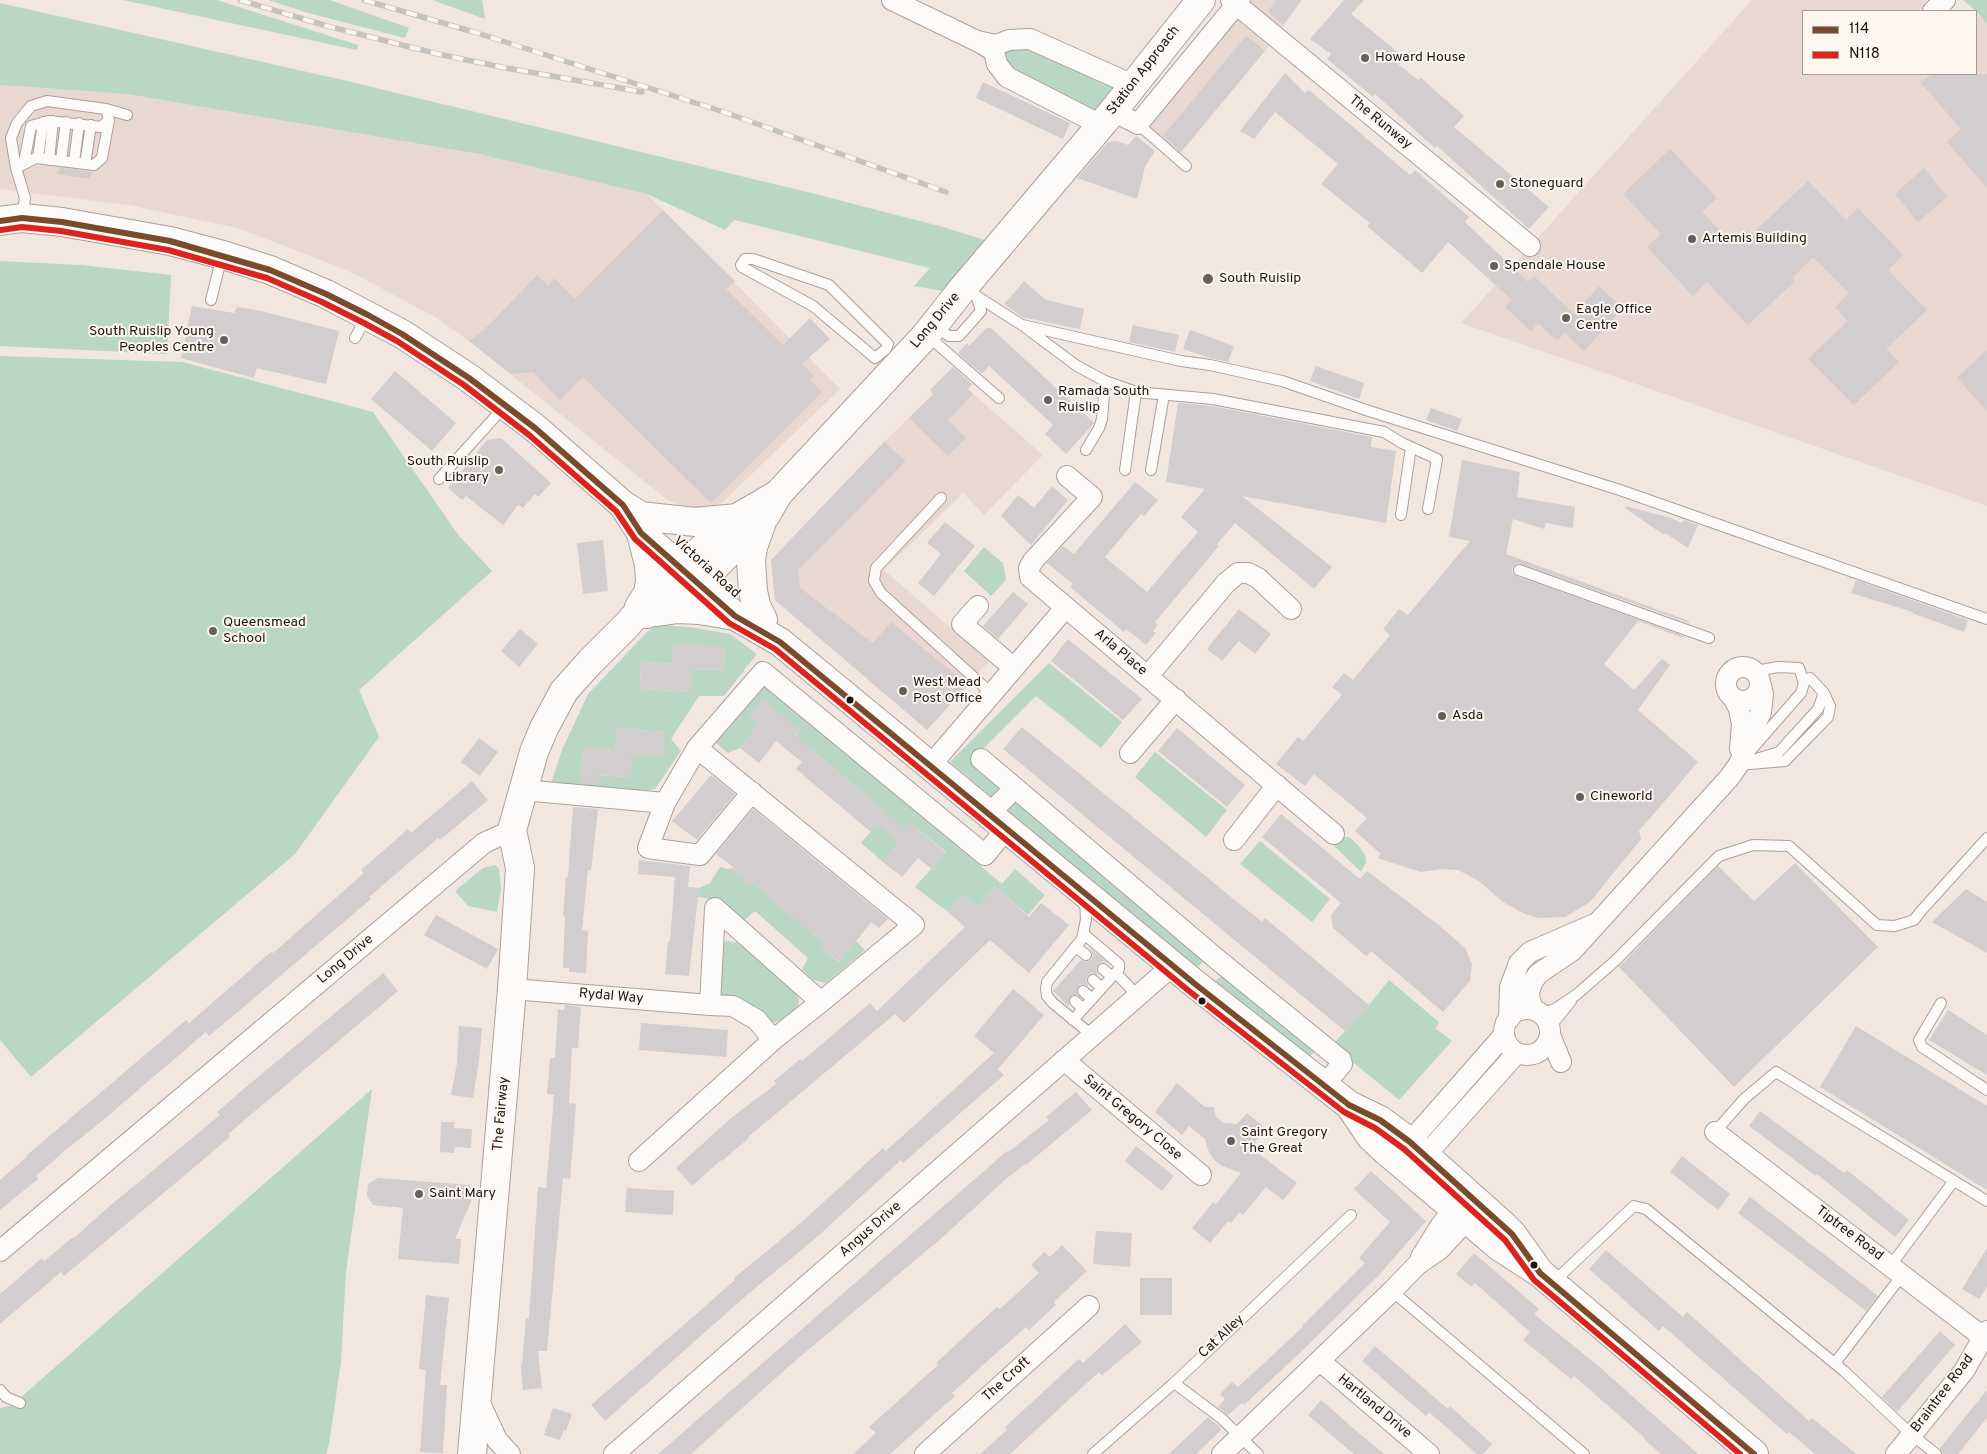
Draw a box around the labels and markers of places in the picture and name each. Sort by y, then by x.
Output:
place label: Howard House [1375,50,1466,66]
marker: Howard House [1359,52,1371,64]
place label: Stoneguard [1510,176,1583,192]
marker: Stoneguard [1494,178,1506,190]
place label: Artemis Building [1702,231,1807,247]
marker: Artemis Building [1686,233,1698,245]
place label: Spendale House [1504,258,1605,274]
marker: Spendale House [1488,260,1500,272]
place label: South Ruislip [1219,271,1301,287]
marker: South Ruislip [1201,272,1215,286]
place label: Eagle Office Centre [1576,302,1652,334]
marker: Eagle Office Centre [1560,312,1572,324]
place label: South Ruislip Young Peoples Centre [89,324,214,357]
marker: South Ruislip Young Peoples Centre [218,334,230,346]
place label: Ramada South Ruislip [1058,384,1149,417]
marker: Ramada South Ruislip [1042,394,1054,406]
place label: South Ruislip Library [407,454,489,487]
marker: South Ruislip Library [493,464,505,476]
place label: Queensmead School [223,615,306,648]
marker: Queensmead School [207,625,219,637]
place label: West Mead Post Office [913,675,982,708]
marker: West Mead Post Office [897,685,909,697]
unlabelled marker [845,695,855,705]
place label: Asda [1452,708,1483,724]
marker: Asda [1436,710,1448,722]
place label: Cineworld [1590,789,1653,805]
marker: Cineworld [1574,791,1586,803]
unlabelled marker [1197,996,1207,1006]
place label: Saint Gregory The Great [1241,1125,1328,1158]
marker: Saint Gregory The Great [1225,1135,1237,1147]
place label: Saint Mary [429,1186,496,1202]
marker: Saint Mary [413,1188,425,1200]
unlabelled marker [1529,1260,1539,1270]

